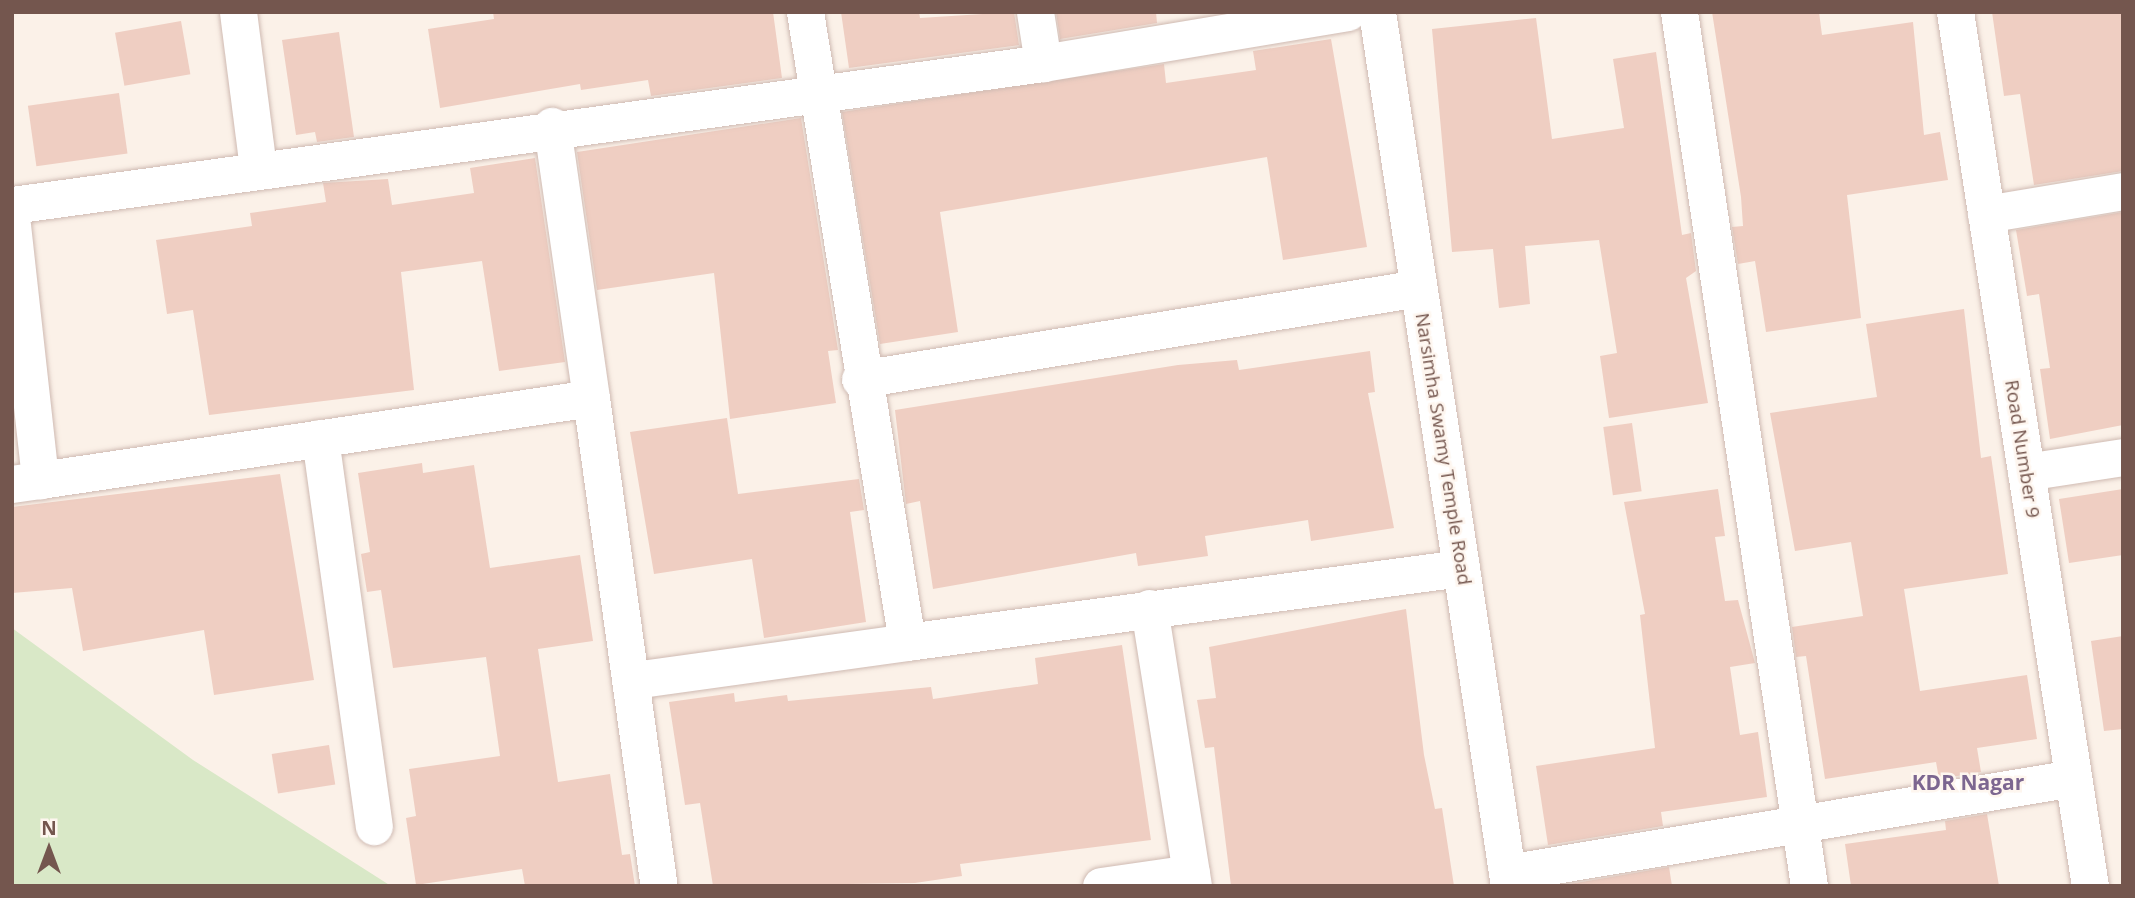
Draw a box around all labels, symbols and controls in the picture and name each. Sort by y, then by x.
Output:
street label: Narsimha Swamy Temple Road [1410,311,1476,587]
street label: Road Number 9 [2000,378,2044,520]
district label: KDR Nagar [1912,769,2024,795]
north arrow [14,814,84,884]
text: N [41,815,57,841]

